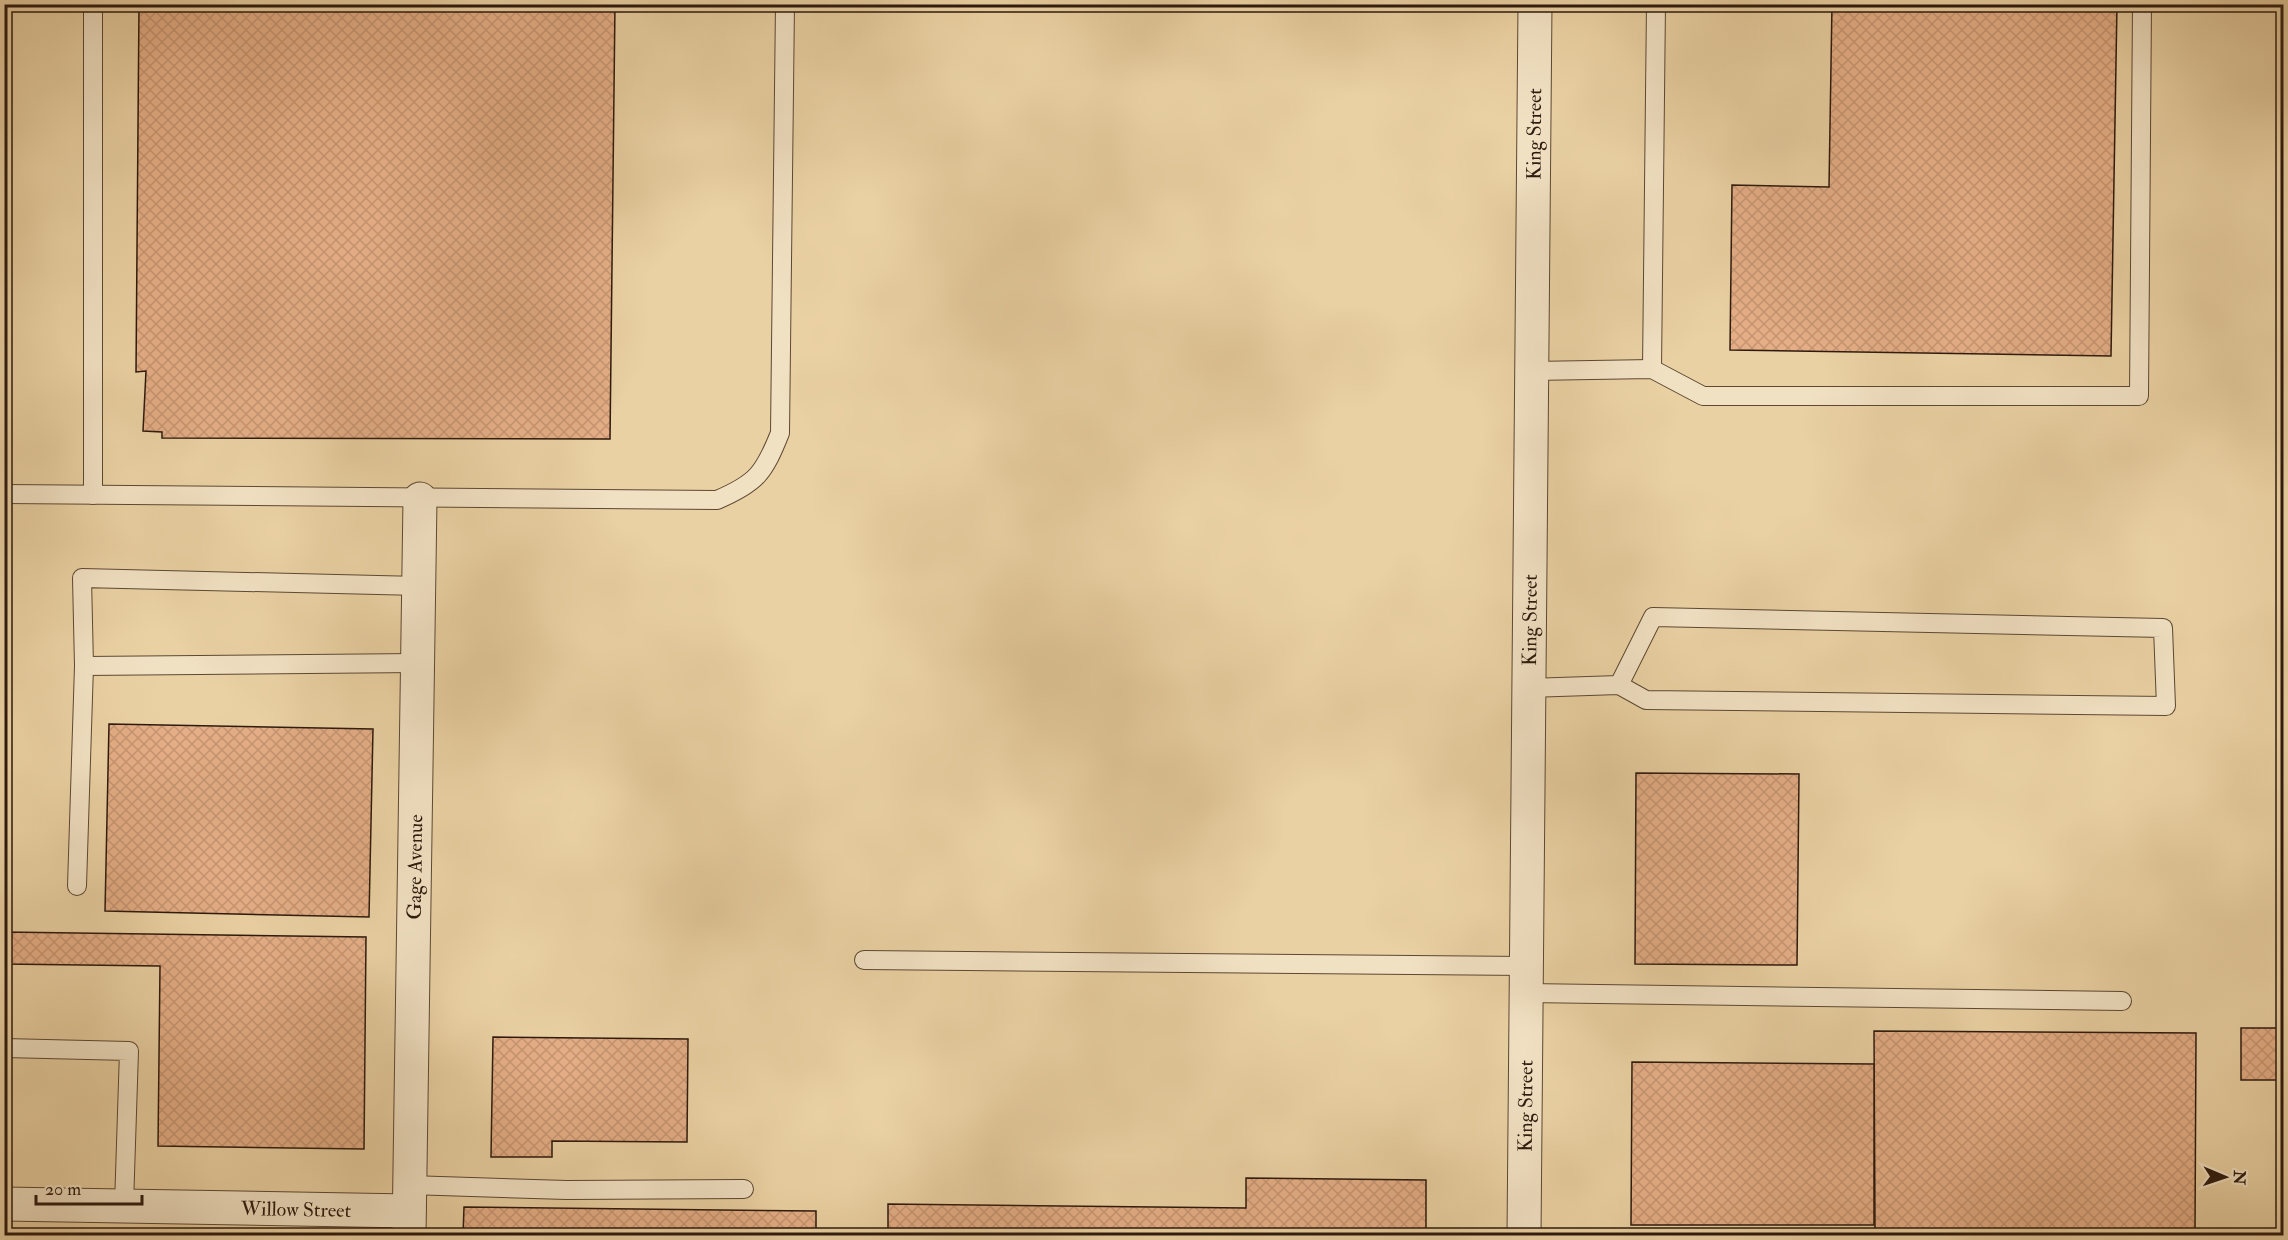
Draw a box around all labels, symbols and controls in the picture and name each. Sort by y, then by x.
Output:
street label: King Street [1521,87,1547,180]
street label: King Street [1517,573,1543,666]
street label: Gage Avenue [402,814,428,920]
street label: King Street [1513,1059,1539,1152]
north arrow [2195,1147,2255,1207]
scale bar [36,1168,142,1206]
text: N [2229,1169,2249,1186]
text: 20 m [45,1178,81,1201]
street label: Willow Street [240,1196,352,1223]

